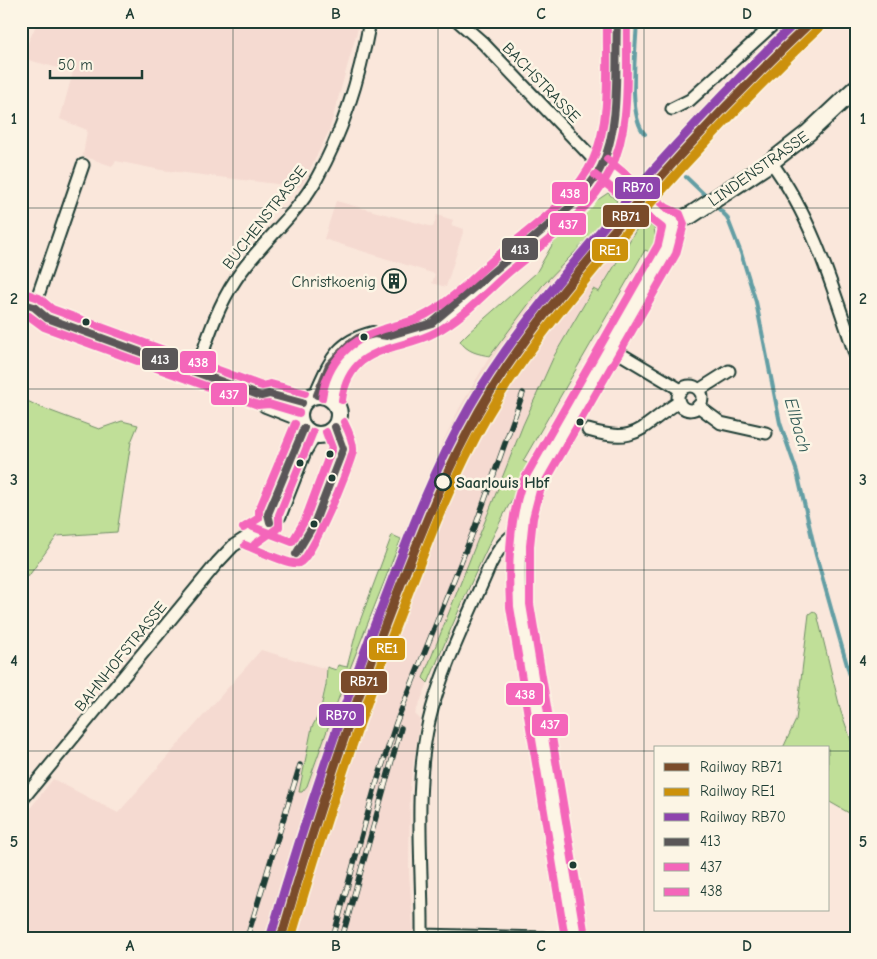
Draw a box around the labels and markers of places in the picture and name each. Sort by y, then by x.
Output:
building icon: Christkoenig [381,268,407,294]
place label: Christkoenig [292,273,376,291]
unlabelled marker [81,317,91,327]
unlabelled marker [359,332,369,342]
unlabelled marker [575,417,585,427]
unlabelled marker [325,449,335,459]
unlabelled marker [295,458,305,468]
unlabelled marker [327,473,337,483]
marker: Saarlouis Hbf [434,473,452,491]
place label: Saarlouis Hbf [456,474,550,492]
unlabelled marker [309,519,319,529]
unlabelled marker [568,860,578,870]

